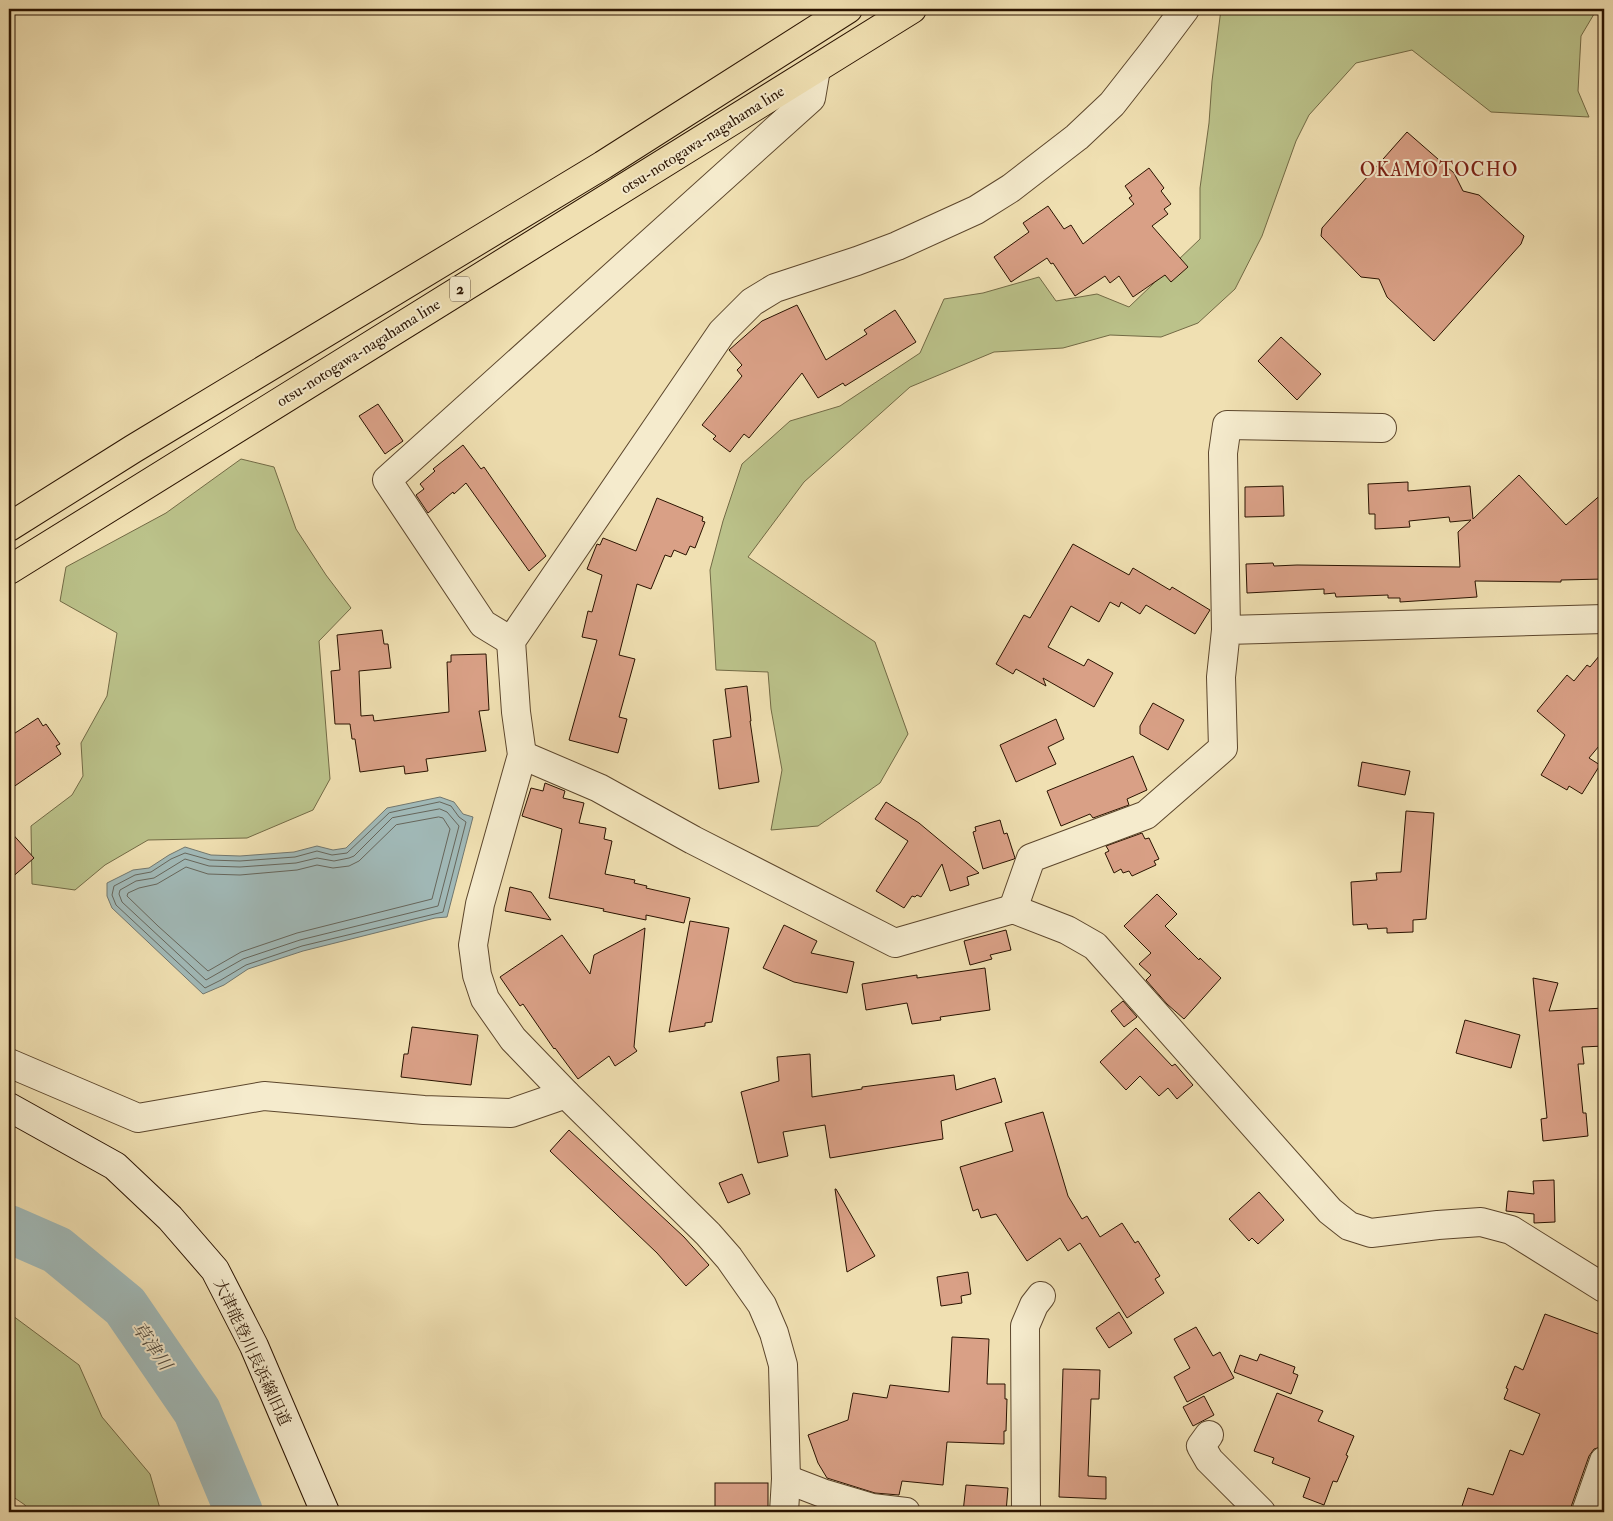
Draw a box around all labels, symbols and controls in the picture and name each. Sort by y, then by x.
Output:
street label: otsu-notogawa-nagahama line [617,81,788,199]
district label: OKAMOTOCHO [1360,158,1518,182]
road number: 2 [450,276,470,302]
street label: otsu-notogawa-nagahama line [273,294,444,412]
street label: 大津能登川長浜線旧道 [209,1276,295,1429]
water label: 草津川 [127,1318,178,1377]

